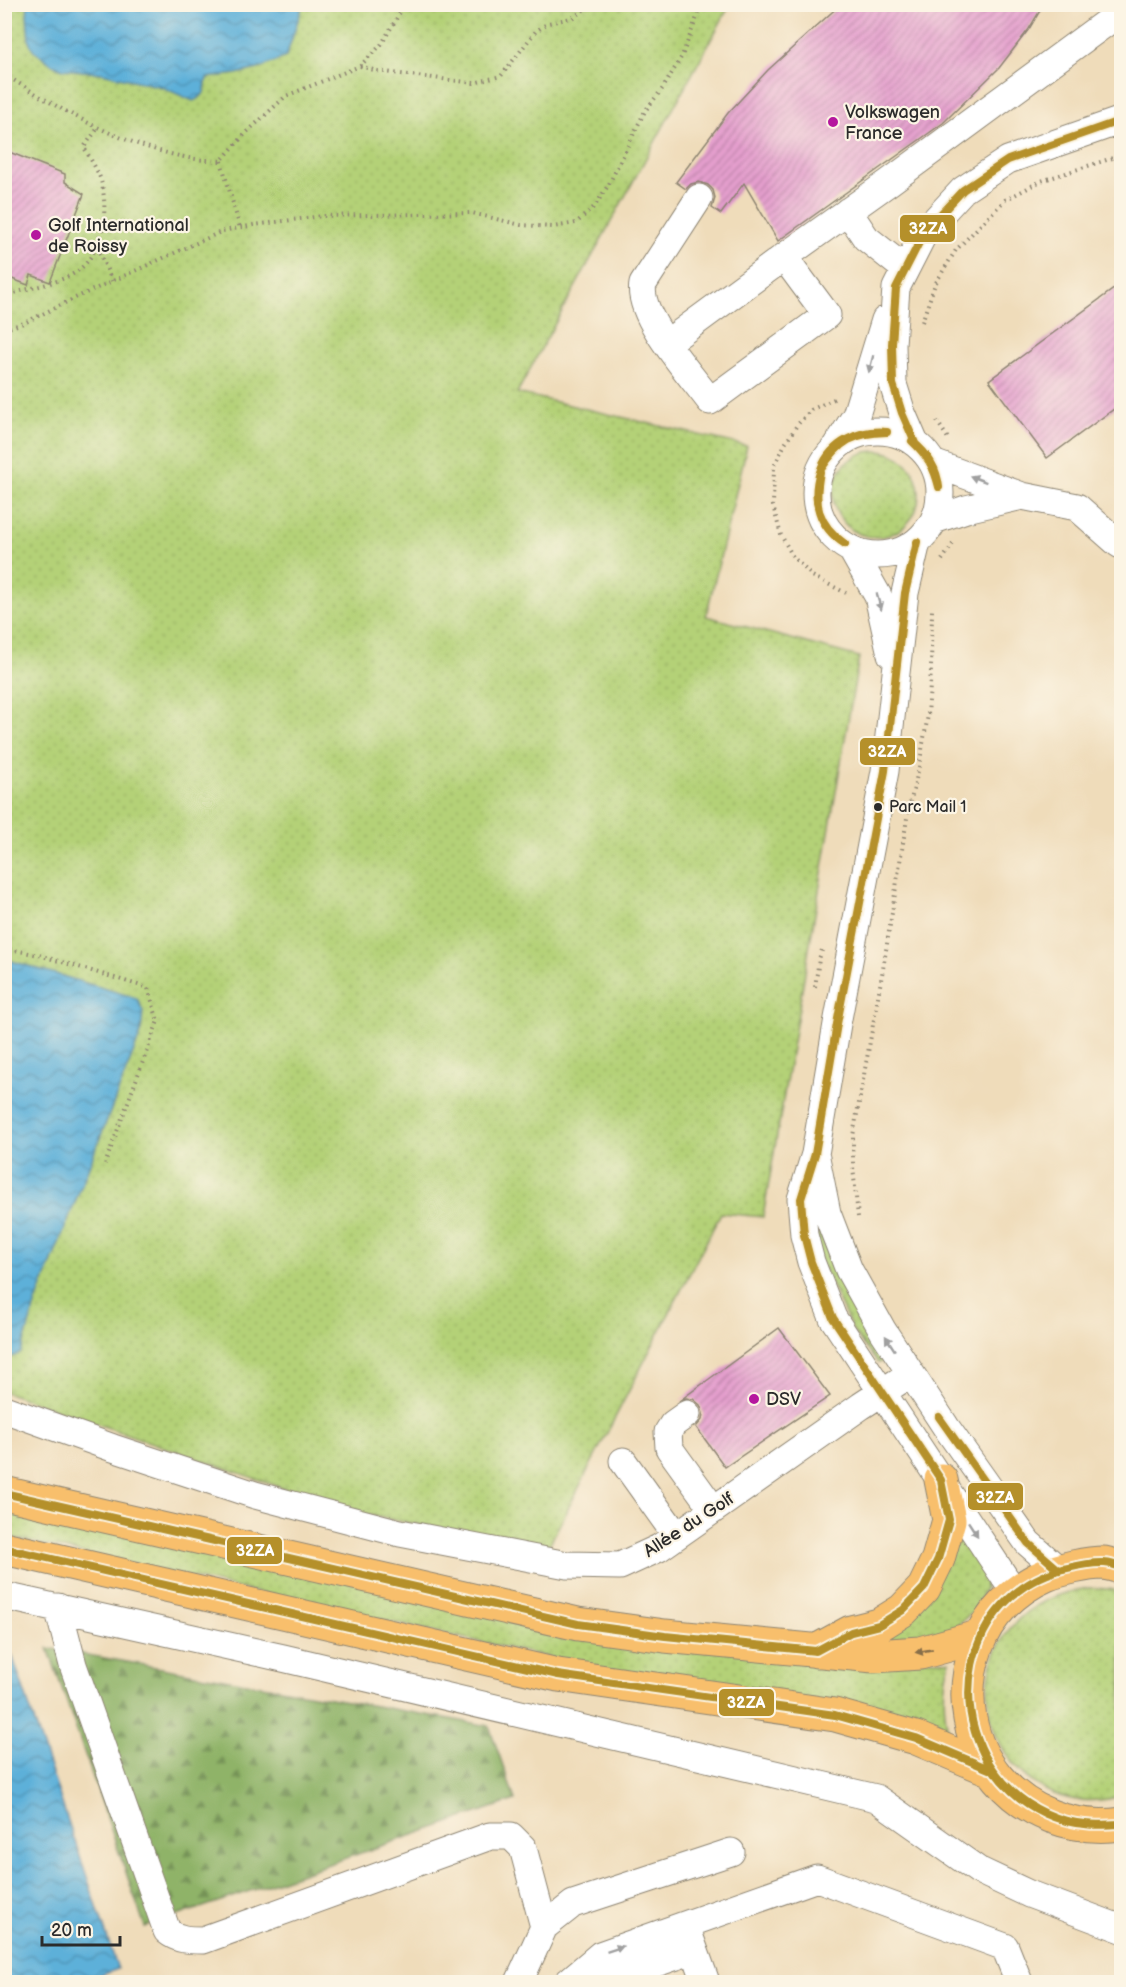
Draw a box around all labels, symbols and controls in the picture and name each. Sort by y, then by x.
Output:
place label: Volkswagen France [845,102,940,144]
marker: Volkswagen France [826,115,840,129]
line badge: 32ZA [899,214,956,243]
place label: Golf International de Roissy [48,215,189,257]
text: 32ZA [909,220,948,239]
marker: Golf International de Roissy [29,228,43,242]
one-way arrow [866,355,875,373]
one-way arrow [968,474,986,484]
one-way arrow [874,593,884,611]
line badge: 32ZA [859,737,916,766]
text: 32ZA [868,743,907,762]
place label: Parc Mail 1 [889,798,966,817]
marker: Parc Mail 1 [872,801,884,813]
one-way arrow [885,1335,896,1352]
place label: DSV [766,1389,801,1410]
marker: DSV [747,1392,761,1406]
line badge: 32ZA [967,1482,1024,1511]
street label: Allée du Golf [640,1488,739,1562]
text: 32ZA [976,1489,1015,1508]
one-way arrow [967,1521,979,1537]
line badge: 32ZA [226,1536,283,1565]
text: 32ZA [236,1542,275,1561]
one-way arrow [915,1647,934,1656]
line badge: 32ZA [718,1688,775,1717]
text: 32ZA [727,1694,766,1713]
scale bar [42,1909,120,1947]
text: 20 m [51,1920,92,1941]
one-way arrow [606,1944,624,1954]

